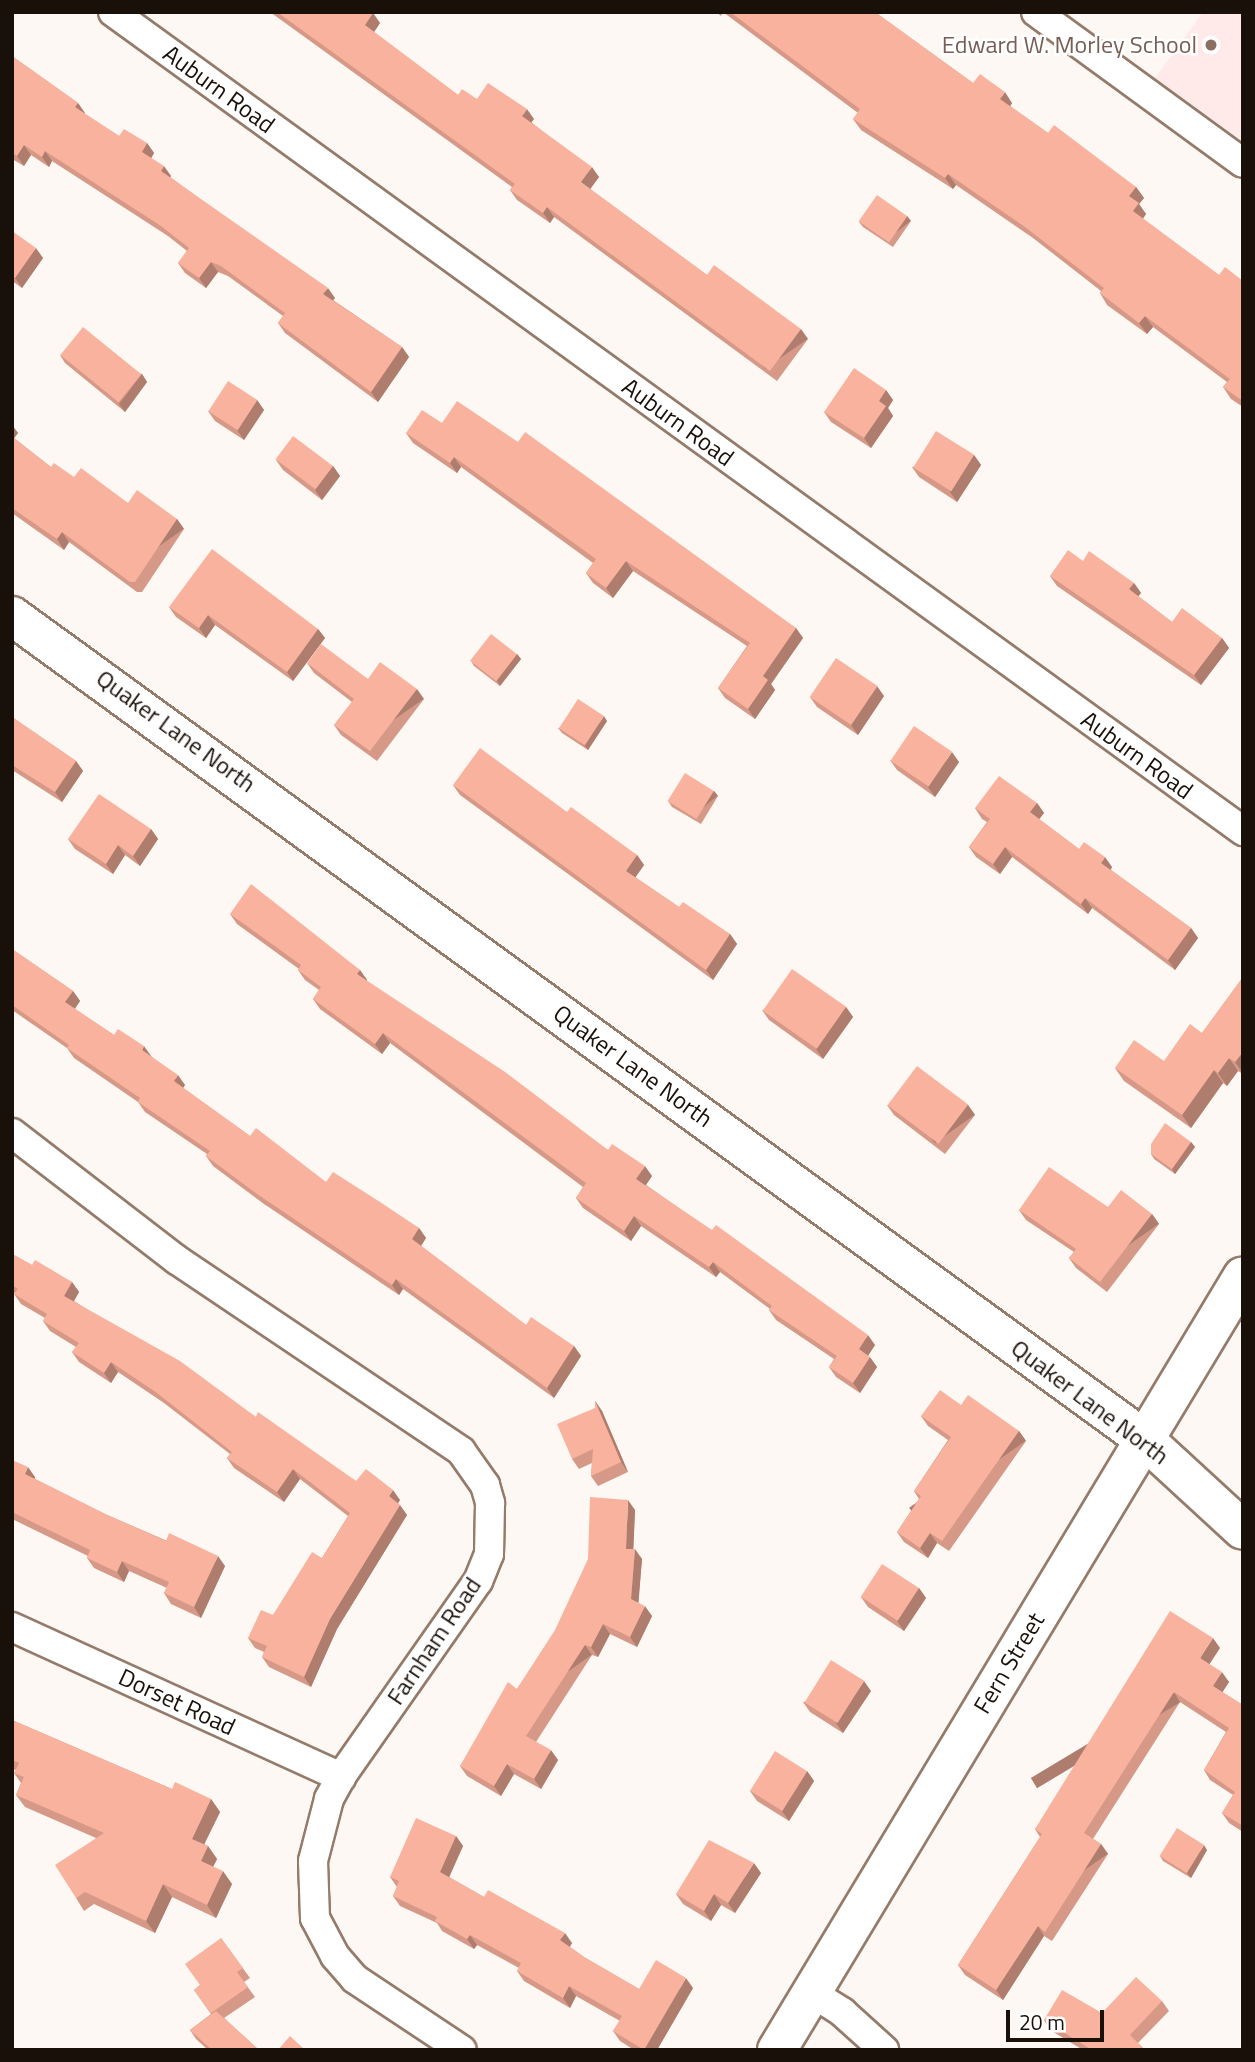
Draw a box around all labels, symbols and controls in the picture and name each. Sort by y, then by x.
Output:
place label: Edward W. Morley School [942,31,1197,59]
marker: Edward W. Morley School [1203,37,1219,53]
street label: Auburn Road [158,39,280,139]
street label: Auburn Road [617,372,739,472]
street label: Quaker Lane North [91,664,261,798]
street label: Auburn Road [1076,705,1198,805]
street label: Quaker Lane North [548,999,718,1133]
street label: Quaker Lane North [1006,1333,1174,1471]
street label: Farnham Road [381,1572,487,1710]
street label: Fern Street [968,1607,1050,1719]
street label: Dorset Road [114,1662,240,1742]
scale bar [1010,1996,1108,2040]
text: 20 m [1019,2006,1065,2038]

